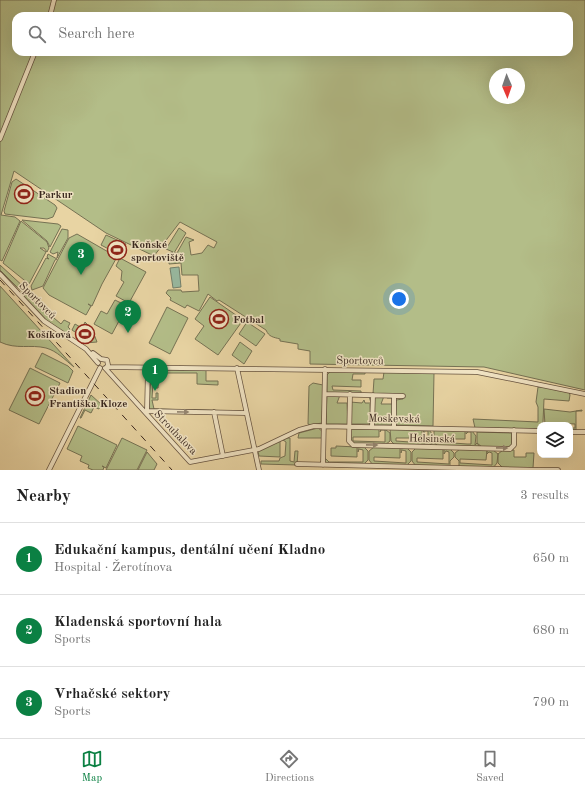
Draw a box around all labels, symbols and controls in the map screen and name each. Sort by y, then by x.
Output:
search box [12,12,573,56]
icon: search [26,23,48,45]
text: Search here [58,27,135,42]
north arrow [489,68,525,104]
sports icon: Parkur [13,183,35,205]
place label: Parkur [38,190,73,201]
sports icon: Koňské sportoviště [106,239,128,261]
place label: Koňské sportoviště [131,240,184,264]
pin: 3 [68,242,94,275]
street label: Sportovců [16,280,58,322]
your location [389,289,409,309]
pin: 2 [115,300,141,333]
sports icon: Fotbal [208,308,230,330]
place label: Fotbal [233,315,265,326]
sports icon: Košíková [74,323,96,345]
place label: Košíková [27,330,71,341]
street label: Sportovců [336,356,384,367]
pin: 1 [142,358,168,391]
sports icon: Stadion Františka Kloze [24,385,46,407]
place label: Stadion Františka Kloze [49,386,127,410]
street label: Strouhalova [151,409,199,458]
one-way arrow [177,409,190,415]
street label: Moskevská [368,414,421,425]
map controls [537,422,573,458]
button: layers [537,422,573,458]
street label: Helsinská [409,434,456,445]
one-way arrow [366,442,378,449]
one-way arrow [496,445,508,452]
text: Nearby [16,488,71,505]
text: 3 results [520,489,569,502]
text: Edukační kampus, dentální učení Kladno [54,543,325,558]
text: 1 [25,552,33,565]
text: 650 m [532,552,569,565]
text: Hospital · Žerotínova [54,561,172,574]
text: Kladenská sportovní hala [54,615,222,630]
text: 2 [25,624,33,637]
text: 680 m [532,624,569,637]
text: Sports [54,633,91,646]
text: Vrhačské sektory [54,687,171,702]
text: 3 [25,696,33,709]
text: 790 m [532,696,569,709]
text: Sports [54,705,91,718]
tab: Map [81,748,103,786]
tab: Directions [265,748,314,786]
tab: Saved [476,748,504,786]

